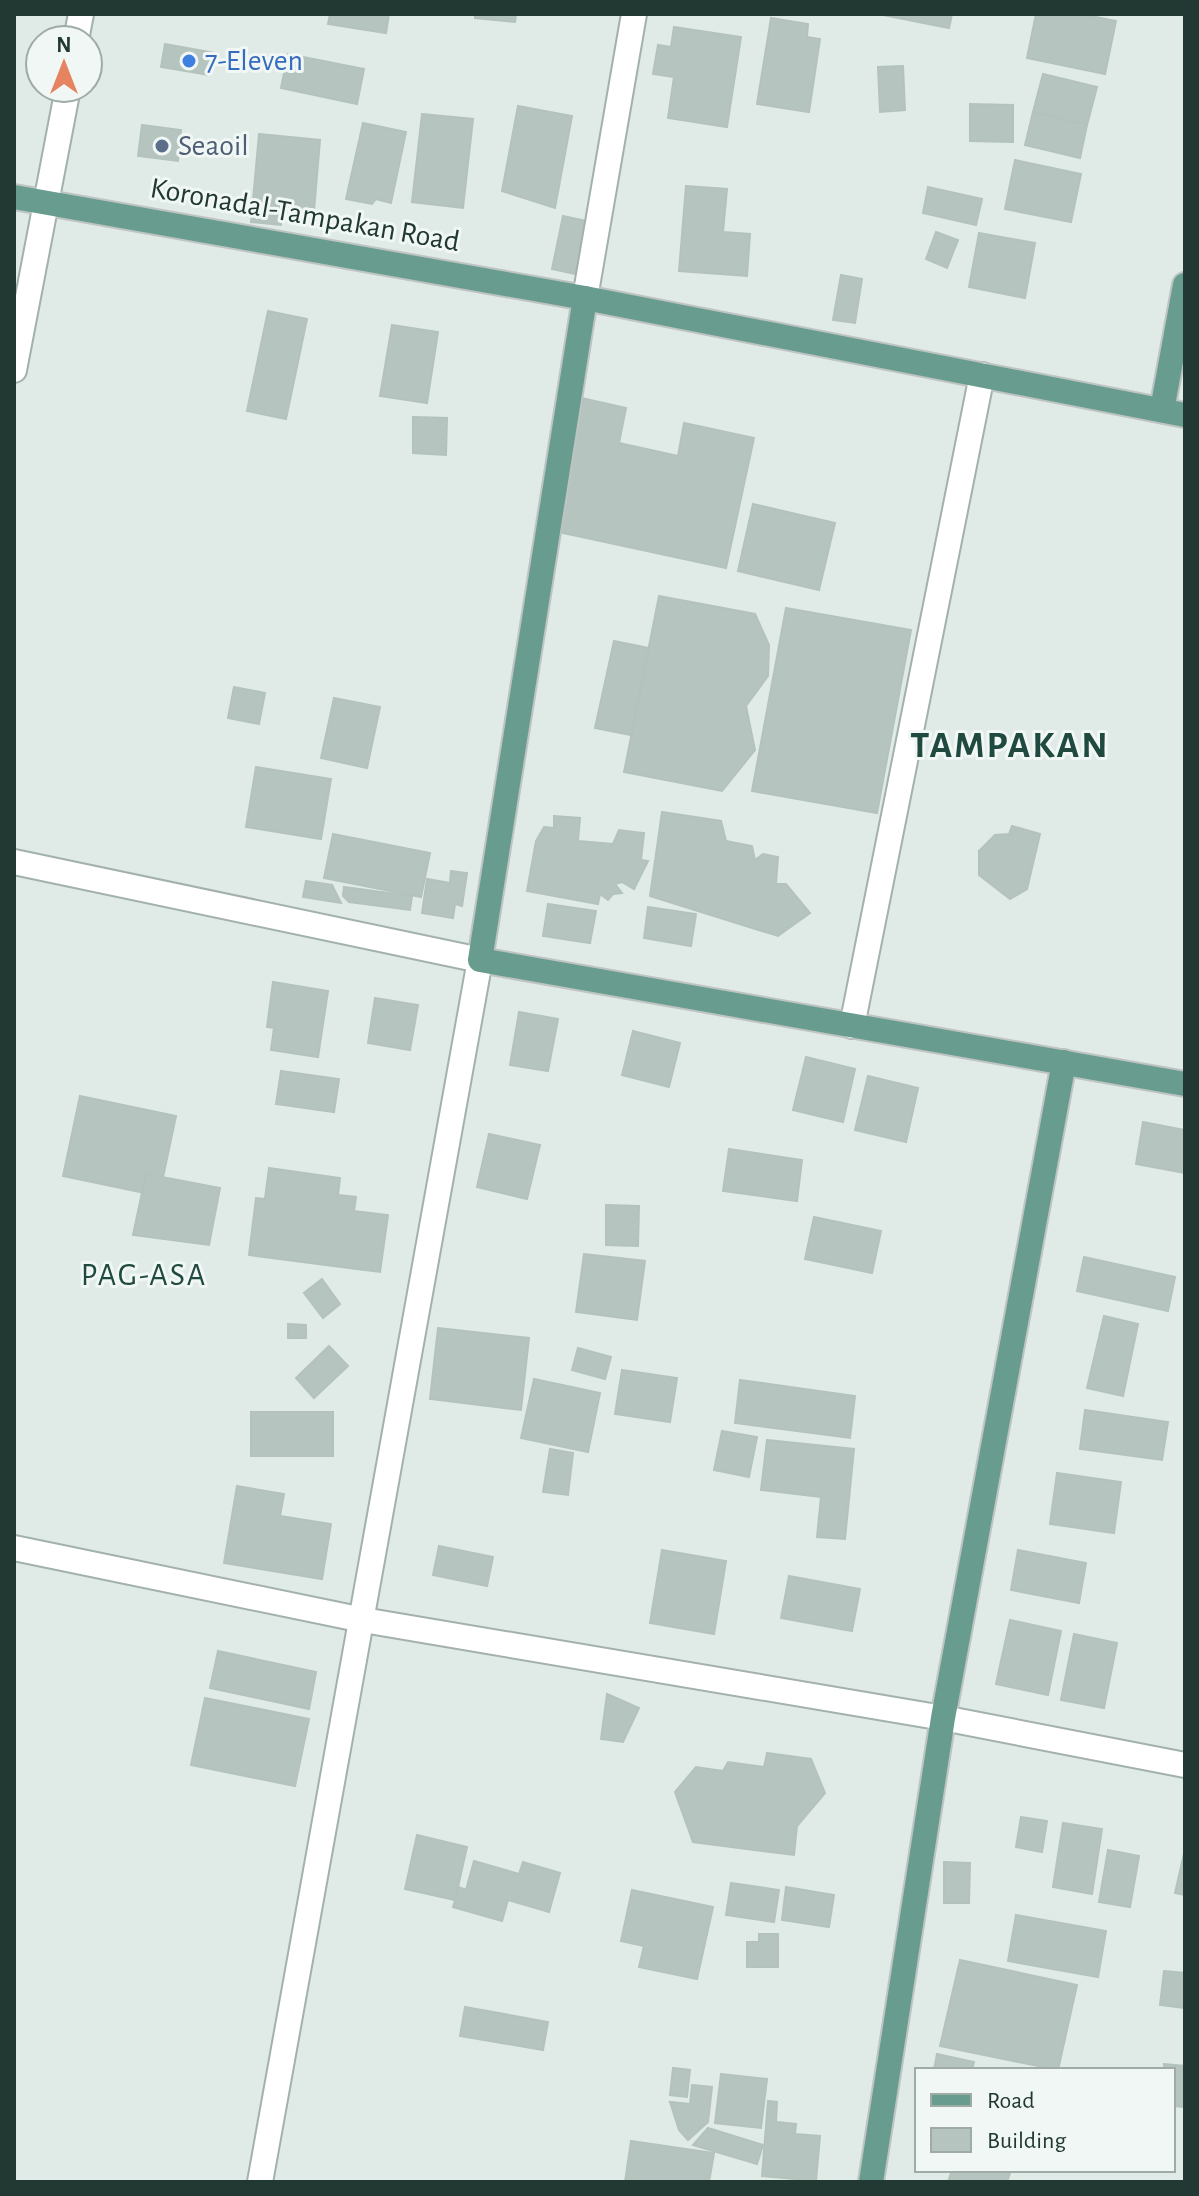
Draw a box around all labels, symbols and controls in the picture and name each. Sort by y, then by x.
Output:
north arrow [24,24,104,104]
text: N [56,34,72,56]
place label: 7-Eleven [205,46,303,76]
marker: 7-Eleven [180,52,198,70]
place label: Seaoil [178,131,249,161]
marker: Seaoil [153,137,171,155]
street label: Koronadal-Tampakan Road [148,173,462,257]
district label: TAMPAKAN [910,727,1110,765]
district label: PAG-ASA [81,1259,207,1291]
legend [915,2068,1175,2172]
text: Road [987,2089,1035,2113]
text: Building [987,2129,1066,2153]

